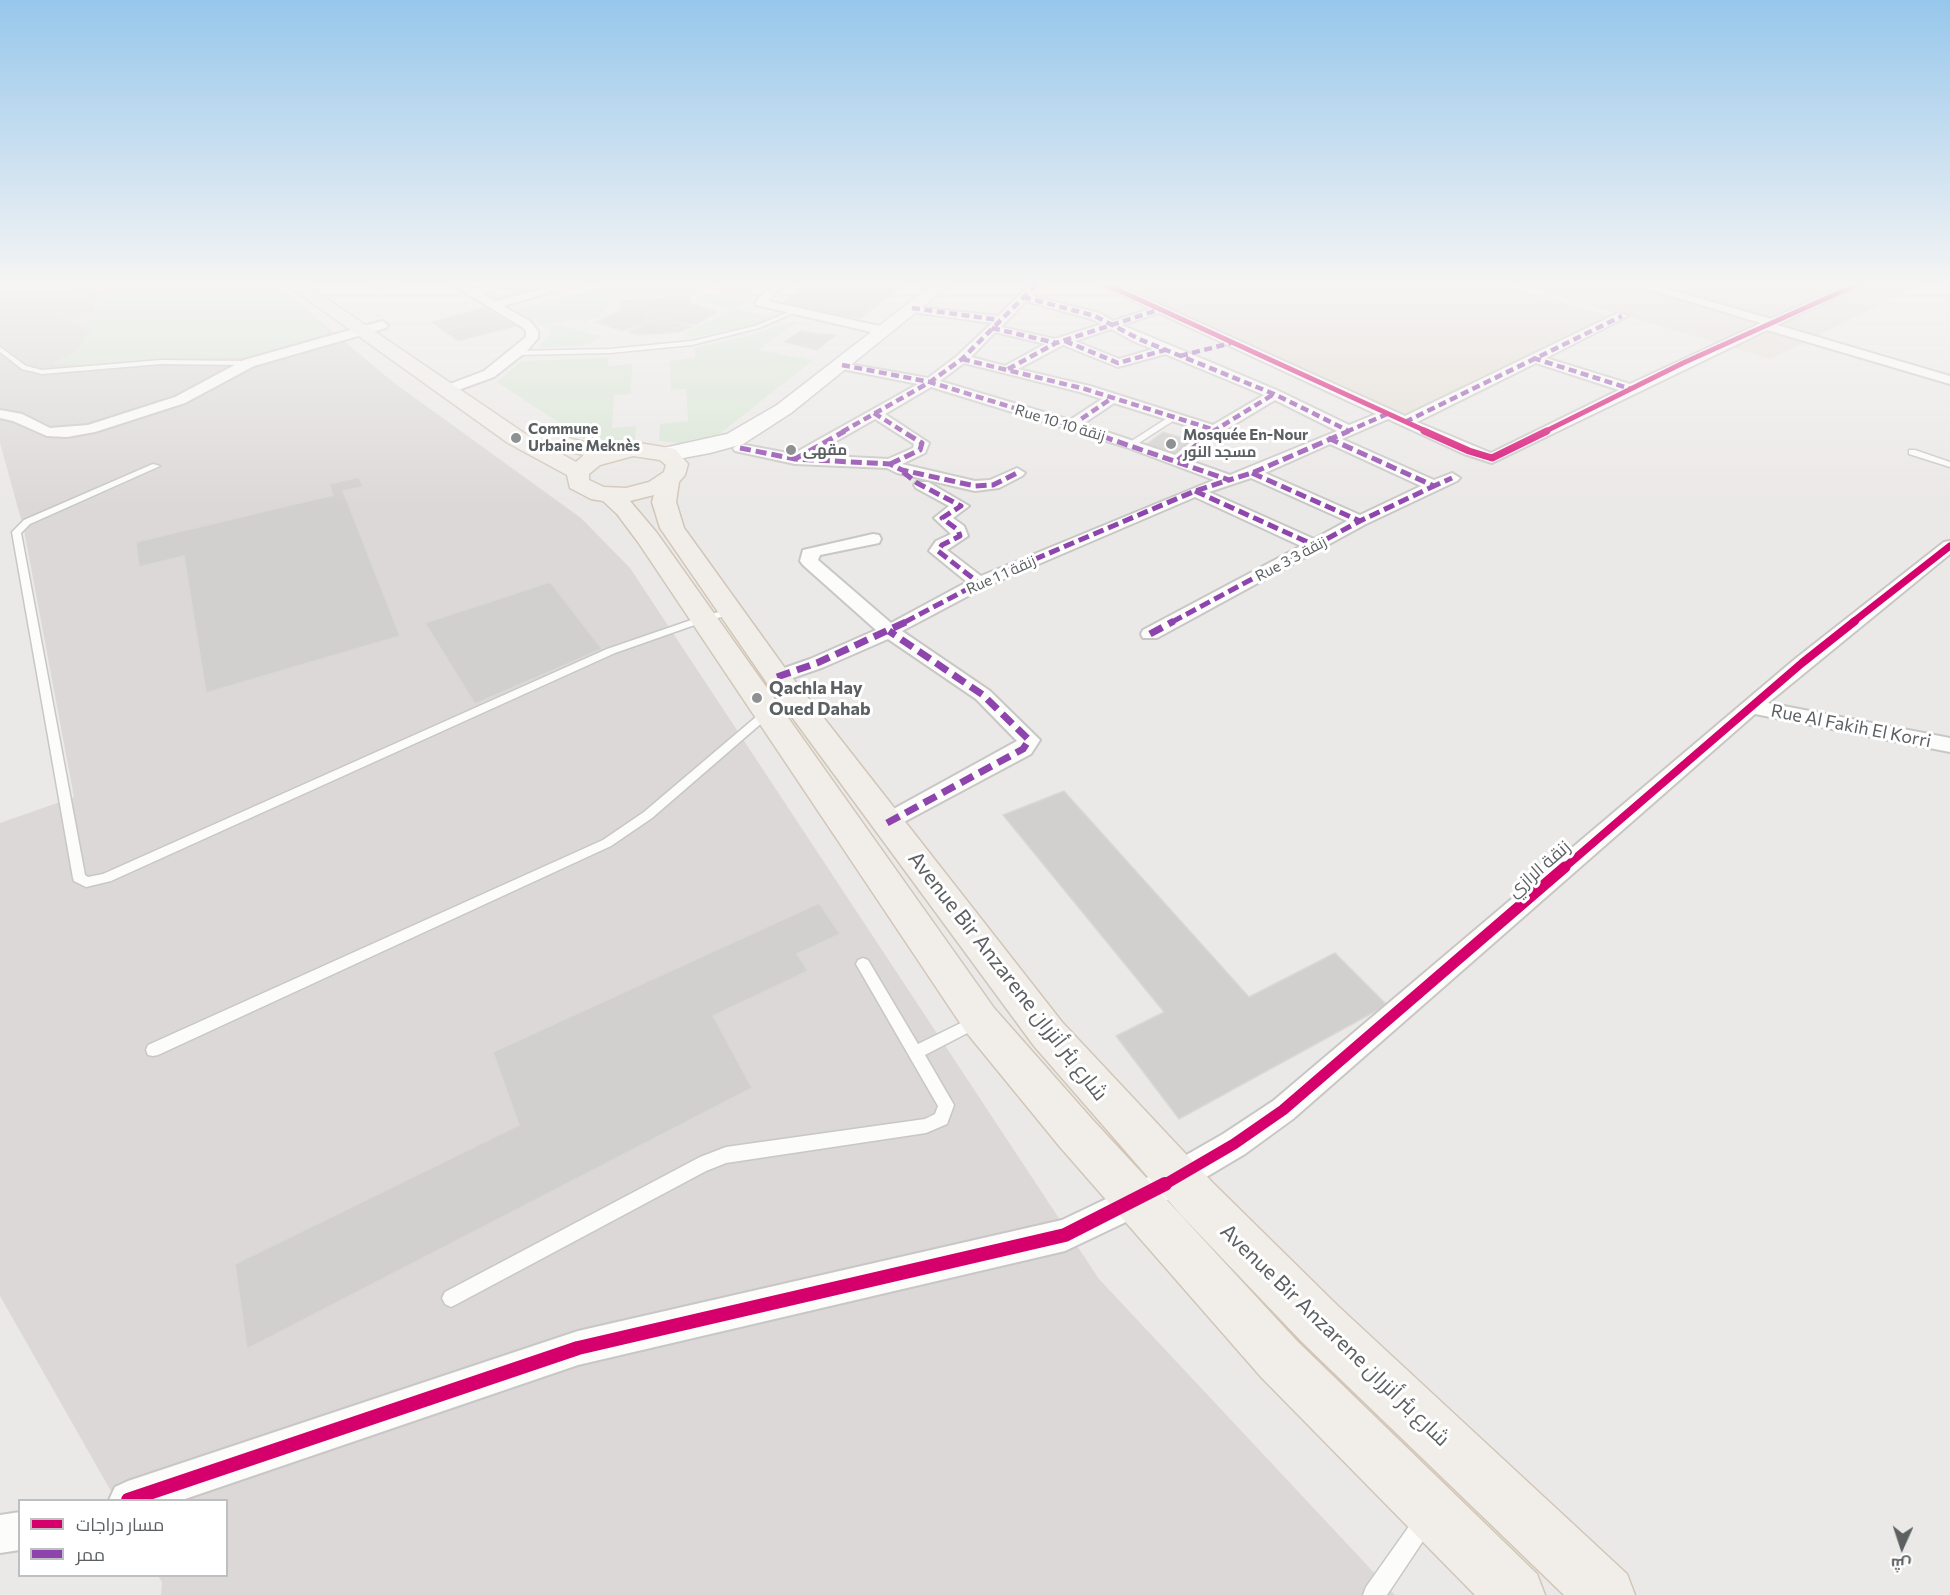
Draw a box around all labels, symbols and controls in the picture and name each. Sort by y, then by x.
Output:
street label: Rue 10 زنقة 10 [1013,401,1107,445]
place label: Commune Urbaine Meknès [528,420,640,455]
place label: Mosquée En-Nour مسجد النور [1183,426,1308,461]
marker: Commune Urbaine Meknès [509,431,523,445]
marker: Mosquée En-Nour مسجد النور [1164,437,1178,451]
place label: مقهى [803,441,847,459]
marker: مقهى [784,443,798,457]
street label: Rue 3 زنقة 3 [1252,533,1330,585]
street label: Rue 1 زنقة 1 [964,552,1038,598]
place label: Qachla Hay Oued Dahab [769,677,871,720]
marker: Qachla Hay Oued Dahab [750,691,764,705]
street label: Rue Al Fakih El Korri [1769,700,1933,752]
street label: زنقة الرازي [1503,836,1575,902]
street label: Avenue Bir Anzarene شارع بئر أنزران [903,846,1113,1106]
street label: Avenue Bir Anzarene شارع بئر أنزران [1215,1219,1455,1451]
legend [18,1499,228,1577]
text: مسار دراجات [76,1513,164,1535]
north arrow [1872,1517,1932,1577]
text: ممر [76,1543,105,1565]
text: ش [1890,1555,1912,1575]

